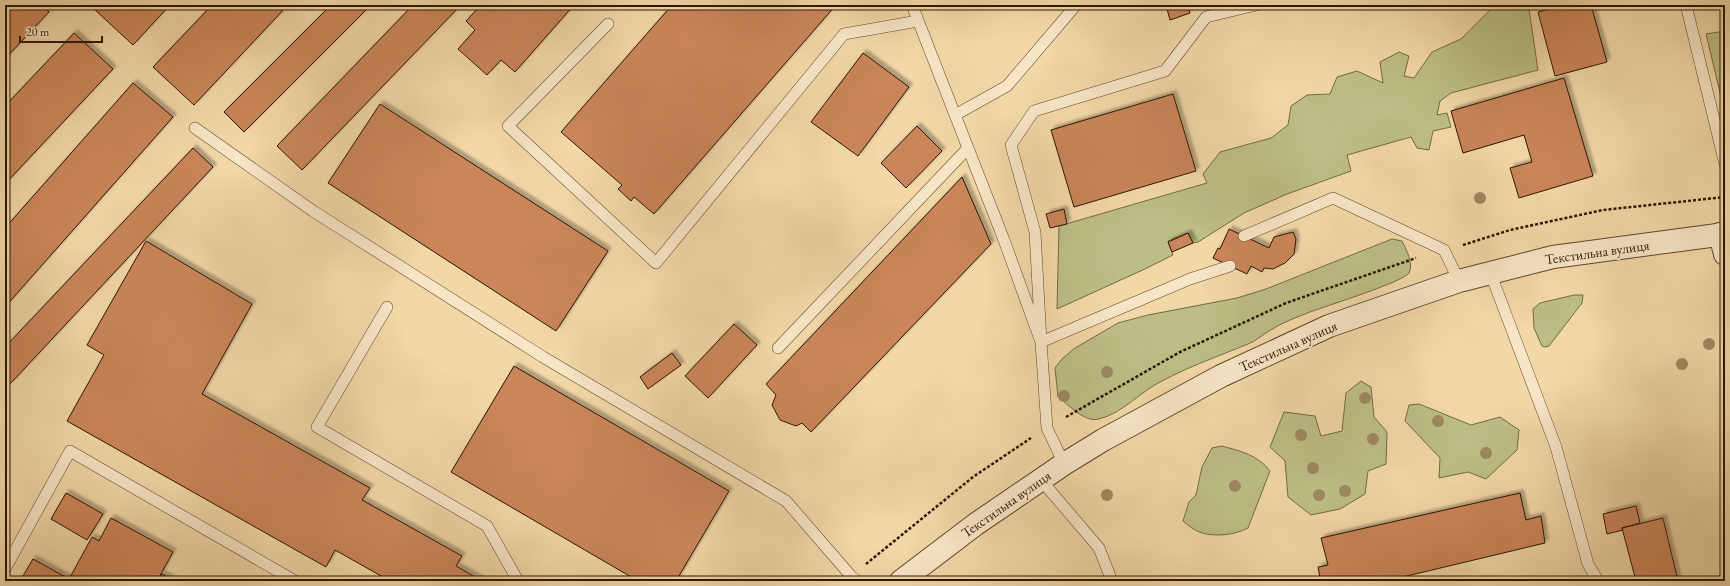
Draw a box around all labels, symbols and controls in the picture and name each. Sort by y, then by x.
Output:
scale bar [20,18,102,44]
text: 20 m [26,24,50,40]
street label: Текстильна вулиця [1543,236,1651,268]
street label: Текстильна вулиця [1236,316,1340,376]
street label: Текстильна вулиця [958,466,1054,542]

